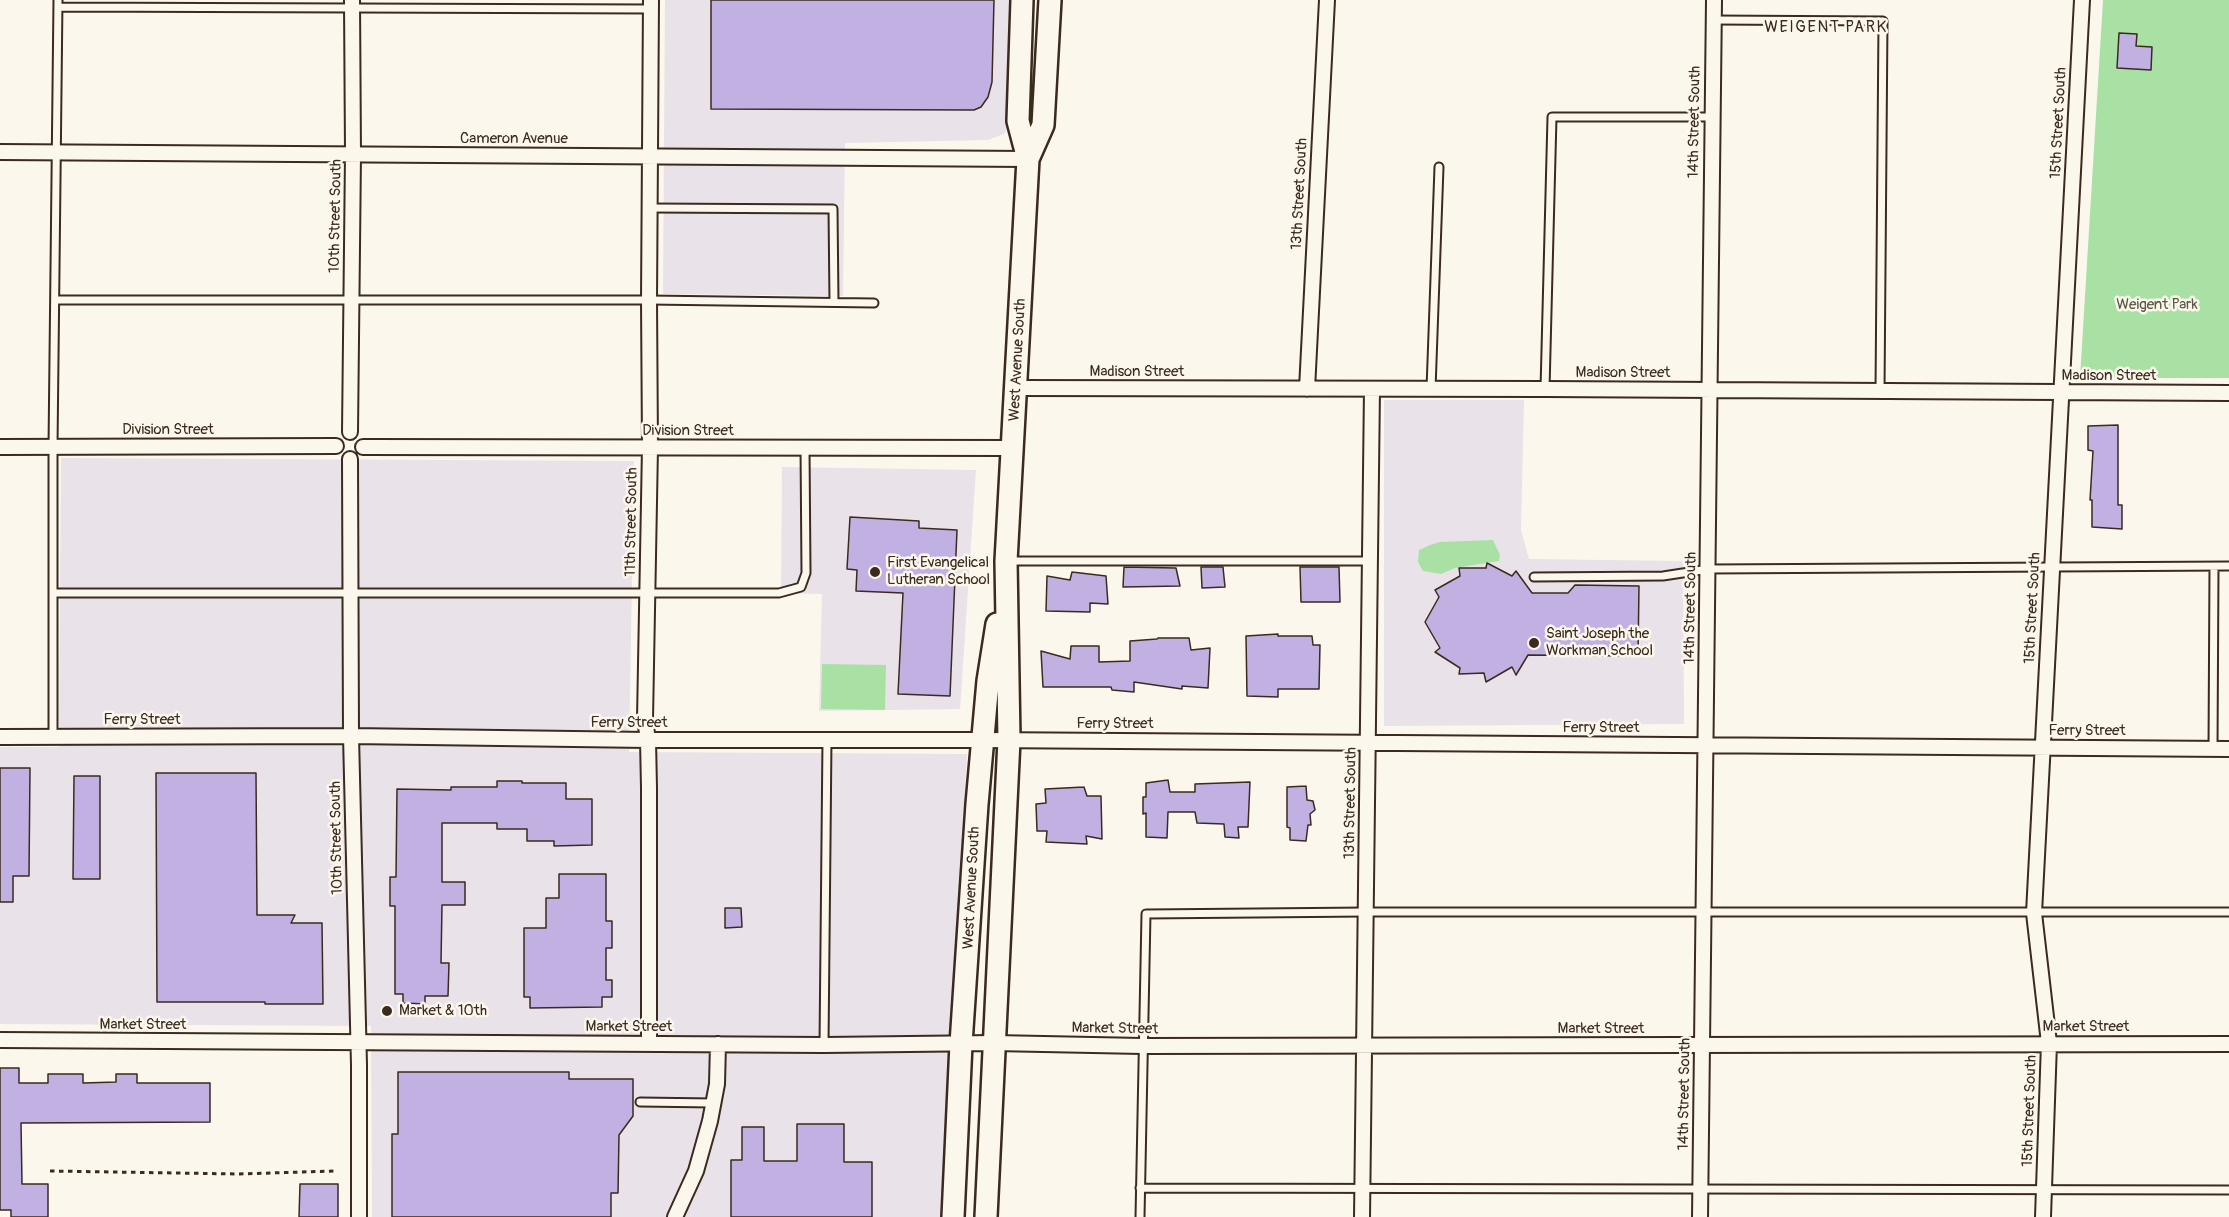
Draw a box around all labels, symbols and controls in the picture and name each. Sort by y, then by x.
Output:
district label: WEIGENT PARK [1764,18,1888,38]
street label: 14th Street South [1685,66,1705,178]
street label: 15th Street South [2047,67,2071,179]
street label: Cameron Avenue [460,130,568,148]
street label: 13th Street South [1288,138,1312,250]
street label: 10th Street South [326,159,346,273]
park label: Weigent Park [2116,296,2198,314]
street label: West Avenue South [1006,298,1030,422]
street label: Madison Street [1090,363,1184,381]
street label: Madison Street [1576,364,1670,382]
street label: Madison Street [2062,367,2156,385]
street label: Division Street [122,421,214,439]
street label: Division Street [642,422,734,440]
street label: 11th Street South [622,467,642,577]
street label: 14th Street South [1681,552,1701,664]
street label: 15th Street South [2021,552,2045,664]
place label: First Evangelical Lutheran School [887,554,990,589]
marker: First Evangelical Lutheran School [868,565,882,579]
place label: Saint Joseph the Workman School [1546,625,1653,660]
marker: Saint Joseph the Workman School [1527,636,1541,650]
street label: Ferry Street [103,711,181,729]
street label: Ferry Street [590,714,668,732]
street label: Ferry Street [1076,715,1154,733]
street label: Ferry Street [1562,719,1640,737]
street label: Ferry Street [2048,722,2126,740]
street label: 13th Street South [1341,747,1361,859]
street label: 10th Street South [327,781,347,895]
street label: West Avenue South [960,826,984,950]
place label: Market & 10th [399,1002,487,1020]
marker: Market & 10th [380,1004,394,1018]
street label: Market Street [100,1016,186,1034]
street label: Market Street [586,1018,672,1036]
street label: Market Street [2043,1018,2129,1036]
street label: Market Street [1071,1019,1159,1039]
street label: Market Street [1558,1020,1644,1038]
street label: 14th Street South [1675,1038,1695,1150]
street label: 15th Street South [2019,1055,2041,1167]

